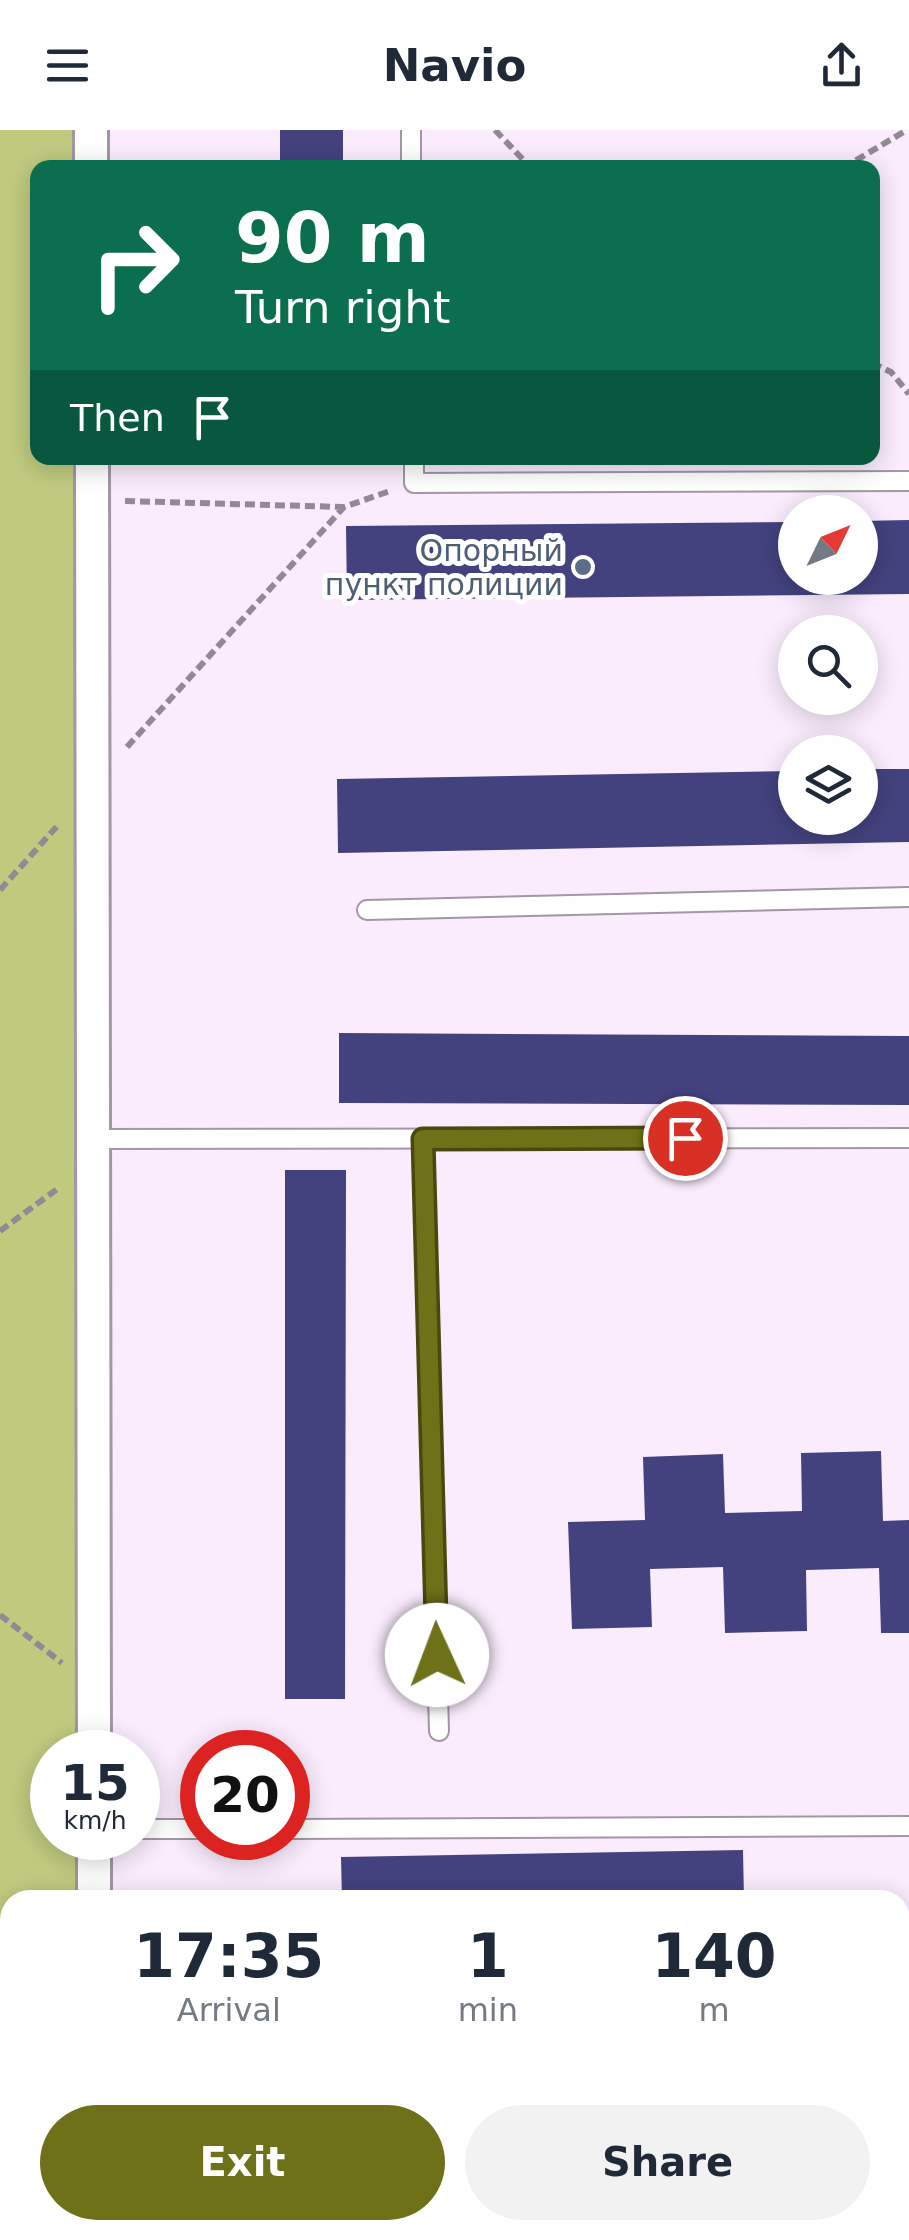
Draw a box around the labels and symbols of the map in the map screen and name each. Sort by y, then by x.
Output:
north arrow [778,495,878,595]
place label: Опорный пункт полиции [325,533,563,602]
marker: Опорный пункт полиции [572,556,594,578]
pin [643,1096,728,1181]
position arrow [385,1603,489,1707]
speed limit sign: 20 [180,1730,310,1860]

